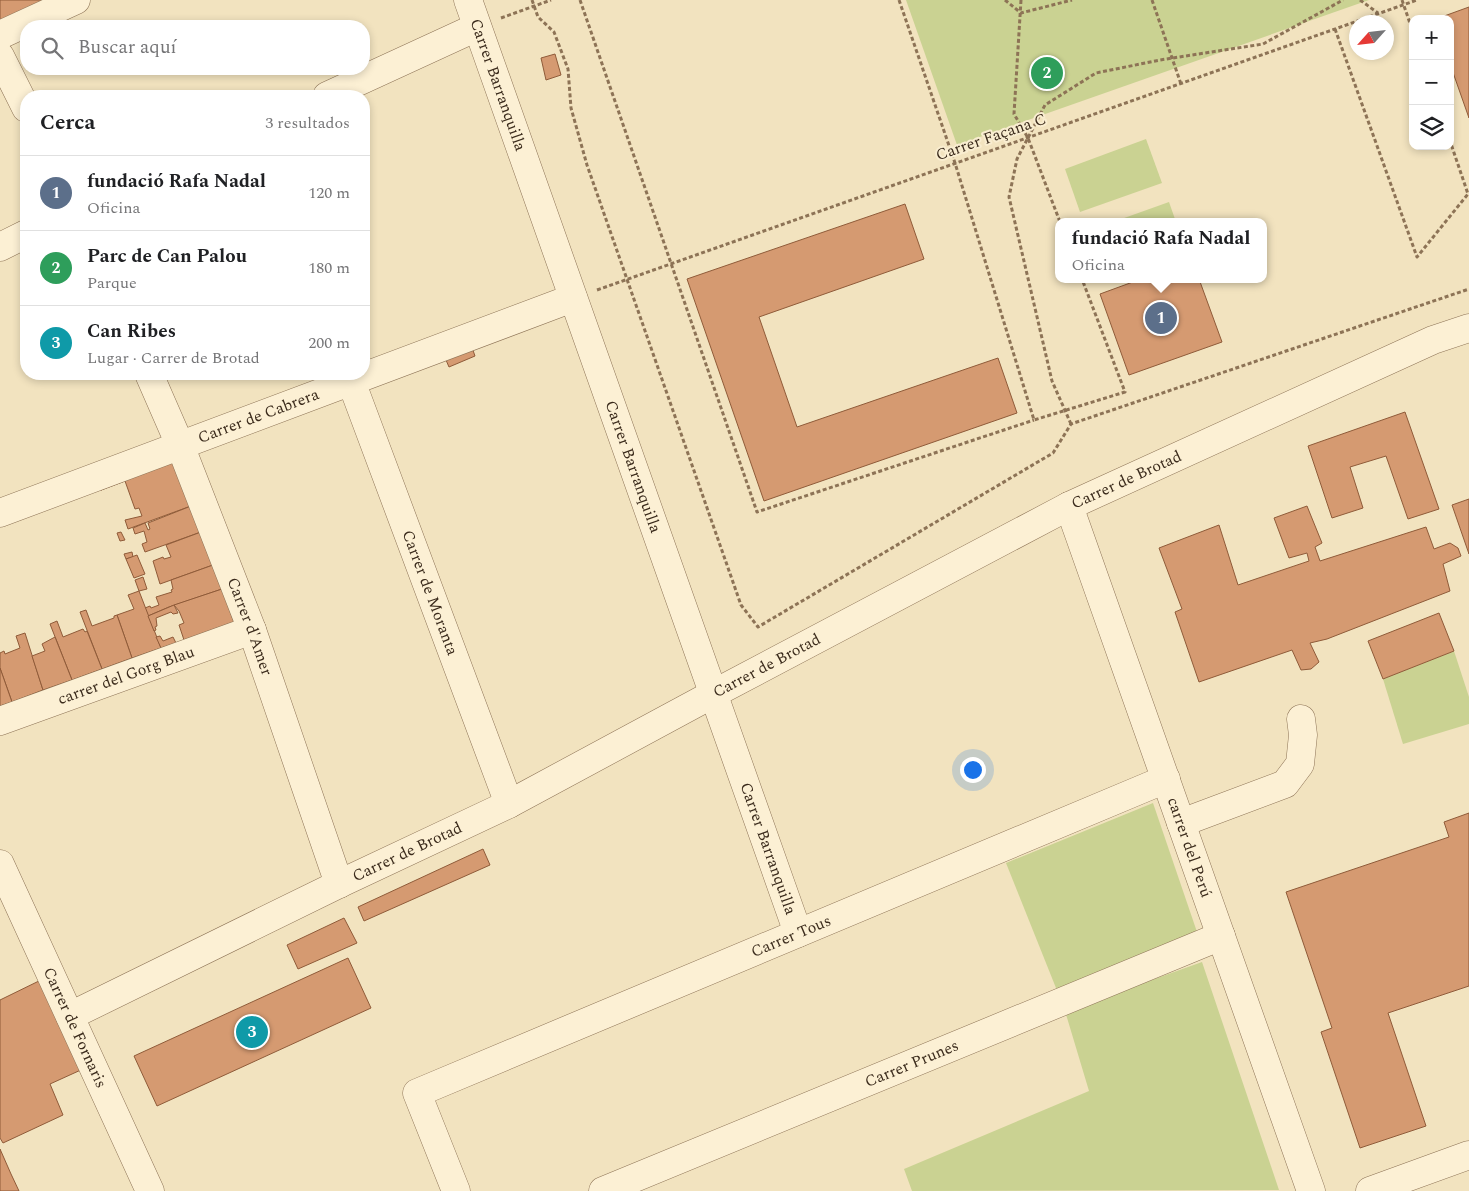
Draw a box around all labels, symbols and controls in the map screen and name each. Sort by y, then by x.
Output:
street label: Carrer Barranquilla [464,15,533,154]
north arrow [1349,15,1394,60]
map controls [1409,15,1454,150]
button: + [1409,15,1454,60]
search box [20,20,370,75]
text: Buscar aquí [78,33,177,62]
icon: search [38,34,66,62]
pin: 2 [1031,54,1063,92]
button: − [1409,60,1454,105]
button: layers [1409,105,1454,150]
text: Cerca [40,107,95,139]
street label: Carrer Façana C [932,107,1050,167]
text: 3 resultados [265,111,350,135]
text: fundació Rafa Nadal [87,167,266,196]
text: 1 [52,181,60,205]
text: 120 m [308,181,350,205]
text: Oficina [87,196,140,220]
popup [1055,218,1267,283]
text: fundació Rafa Nadal [1072,224,1250,253]
text: Parc de Can Palou [87,242,247,271]
text: Oficina [1072,253,1125,277]
text: 2 [52,256,60,280]
text: 180 m [308,256,350,280]
text: Parque [87,271,137,295]
pin: 1 [1145,299,1177,337]
text: Can Ribes [87,317,176,346]
text: 3 [52,331,60,355]
text: 200 m [308,331,350,355]
text: Lugar · Carrer de Brotad [87,346,260,370]
street label: Carrer de Cabrera [194,382,323,450]
street label: Carrer Barranquilla [599,397,668,536]
street label: Carrer de Brotad [1067,444,1186,515]
street label: Carrer de Moranta [396,527,465,659]
street label: Carrer d'Amer [221,574,279,679]
street label: Carrer de Brotad [708,627,825,704]
street label: carrer del Gorg Blau [54,640,198,711]
your location [960,757,986,783]
street label: Carrer Barranquilla [734,779,803,918]
street label: carrer del Perú [1161,794,1218,901]
street label: Carrer de Brotad [348,816,466,888]
street label: Carrer Tous [747,909,835,964]
street label: Carrer de Fornaris [37,963,113,1092]
pin: 3 [236,1013,268,1051]
street label: Carrer Prunes [861,1033,962,1094]

